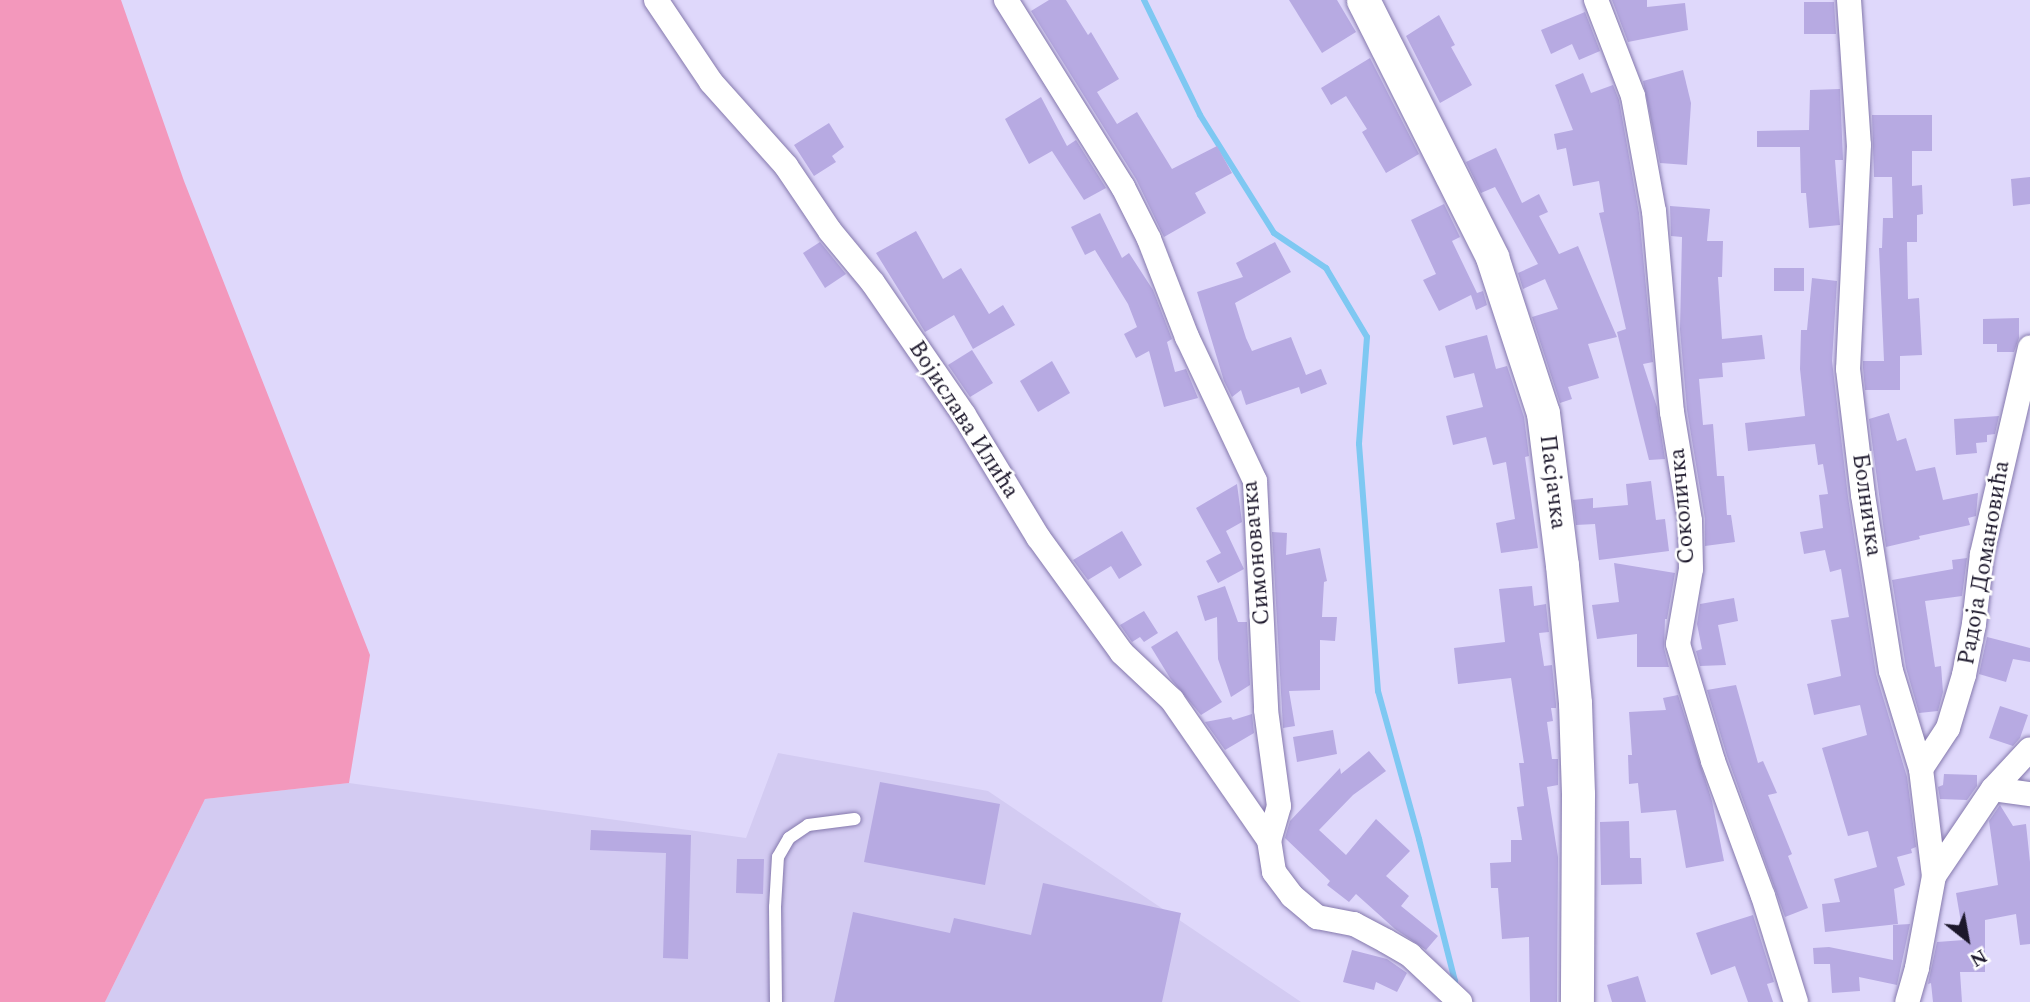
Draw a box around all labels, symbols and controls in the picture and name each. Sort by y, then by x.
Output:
street label: Војислава Илића [902,336,1024,504]
street label: Пасјачка [1533,433,1571,531]
street label: Соколичка [1664,447,1702,565]
street label: Болничка [1845,452,1887,558]
street label: Радоја Домановића [1953,459,2017,667]
street label: Симоновачка [1237,480,1277,626]
north arrow [1932,904,2002,974]
text: N [1964,941,1992,974]

